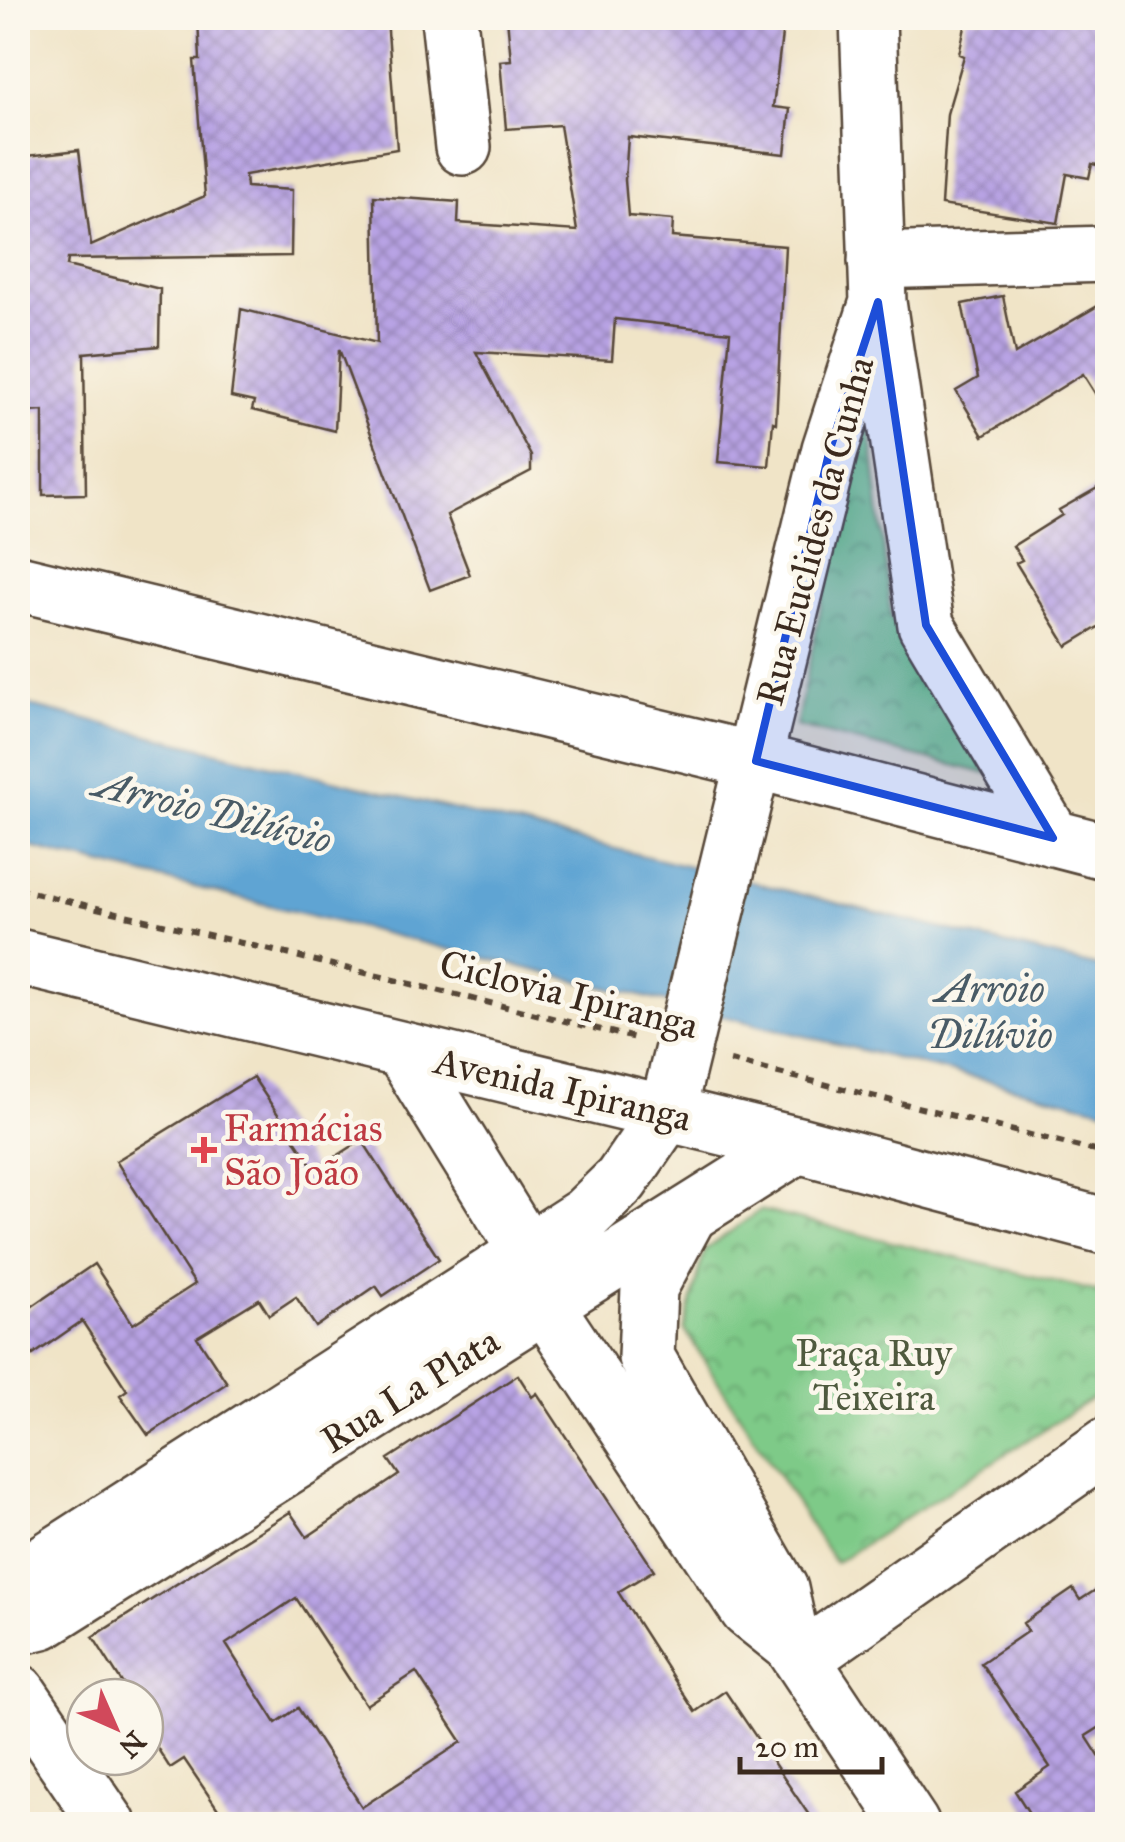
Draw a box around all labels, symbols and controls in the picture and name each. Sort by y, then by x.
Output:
street label: Rua Euclides da Cunha [746,351,884,710]
water label: Arroio Dilúvio [85,757,337,865]
street label: Ciclovia Ipiranga [435,940,704,1049]
water label: Arroio Dilúvio [927,964,1053,1059]
street label: Avenida Ipiranga [428,1037,697,1141]
place label: Farmácias São João [224,1105,383,1196]
marker: Farmácias São João [193,1139,215,1161]
street label: Rua La Plata [313,1317,508,1463]
park label: Praça Ruy Teixeira [796,1330,953,1420]
north arrow [65,1677,165,1777]
scale bar [740,1712,882,1774]
text: N [111,1724,153,1765]
text: 20 m [755,1729,819,1765]

